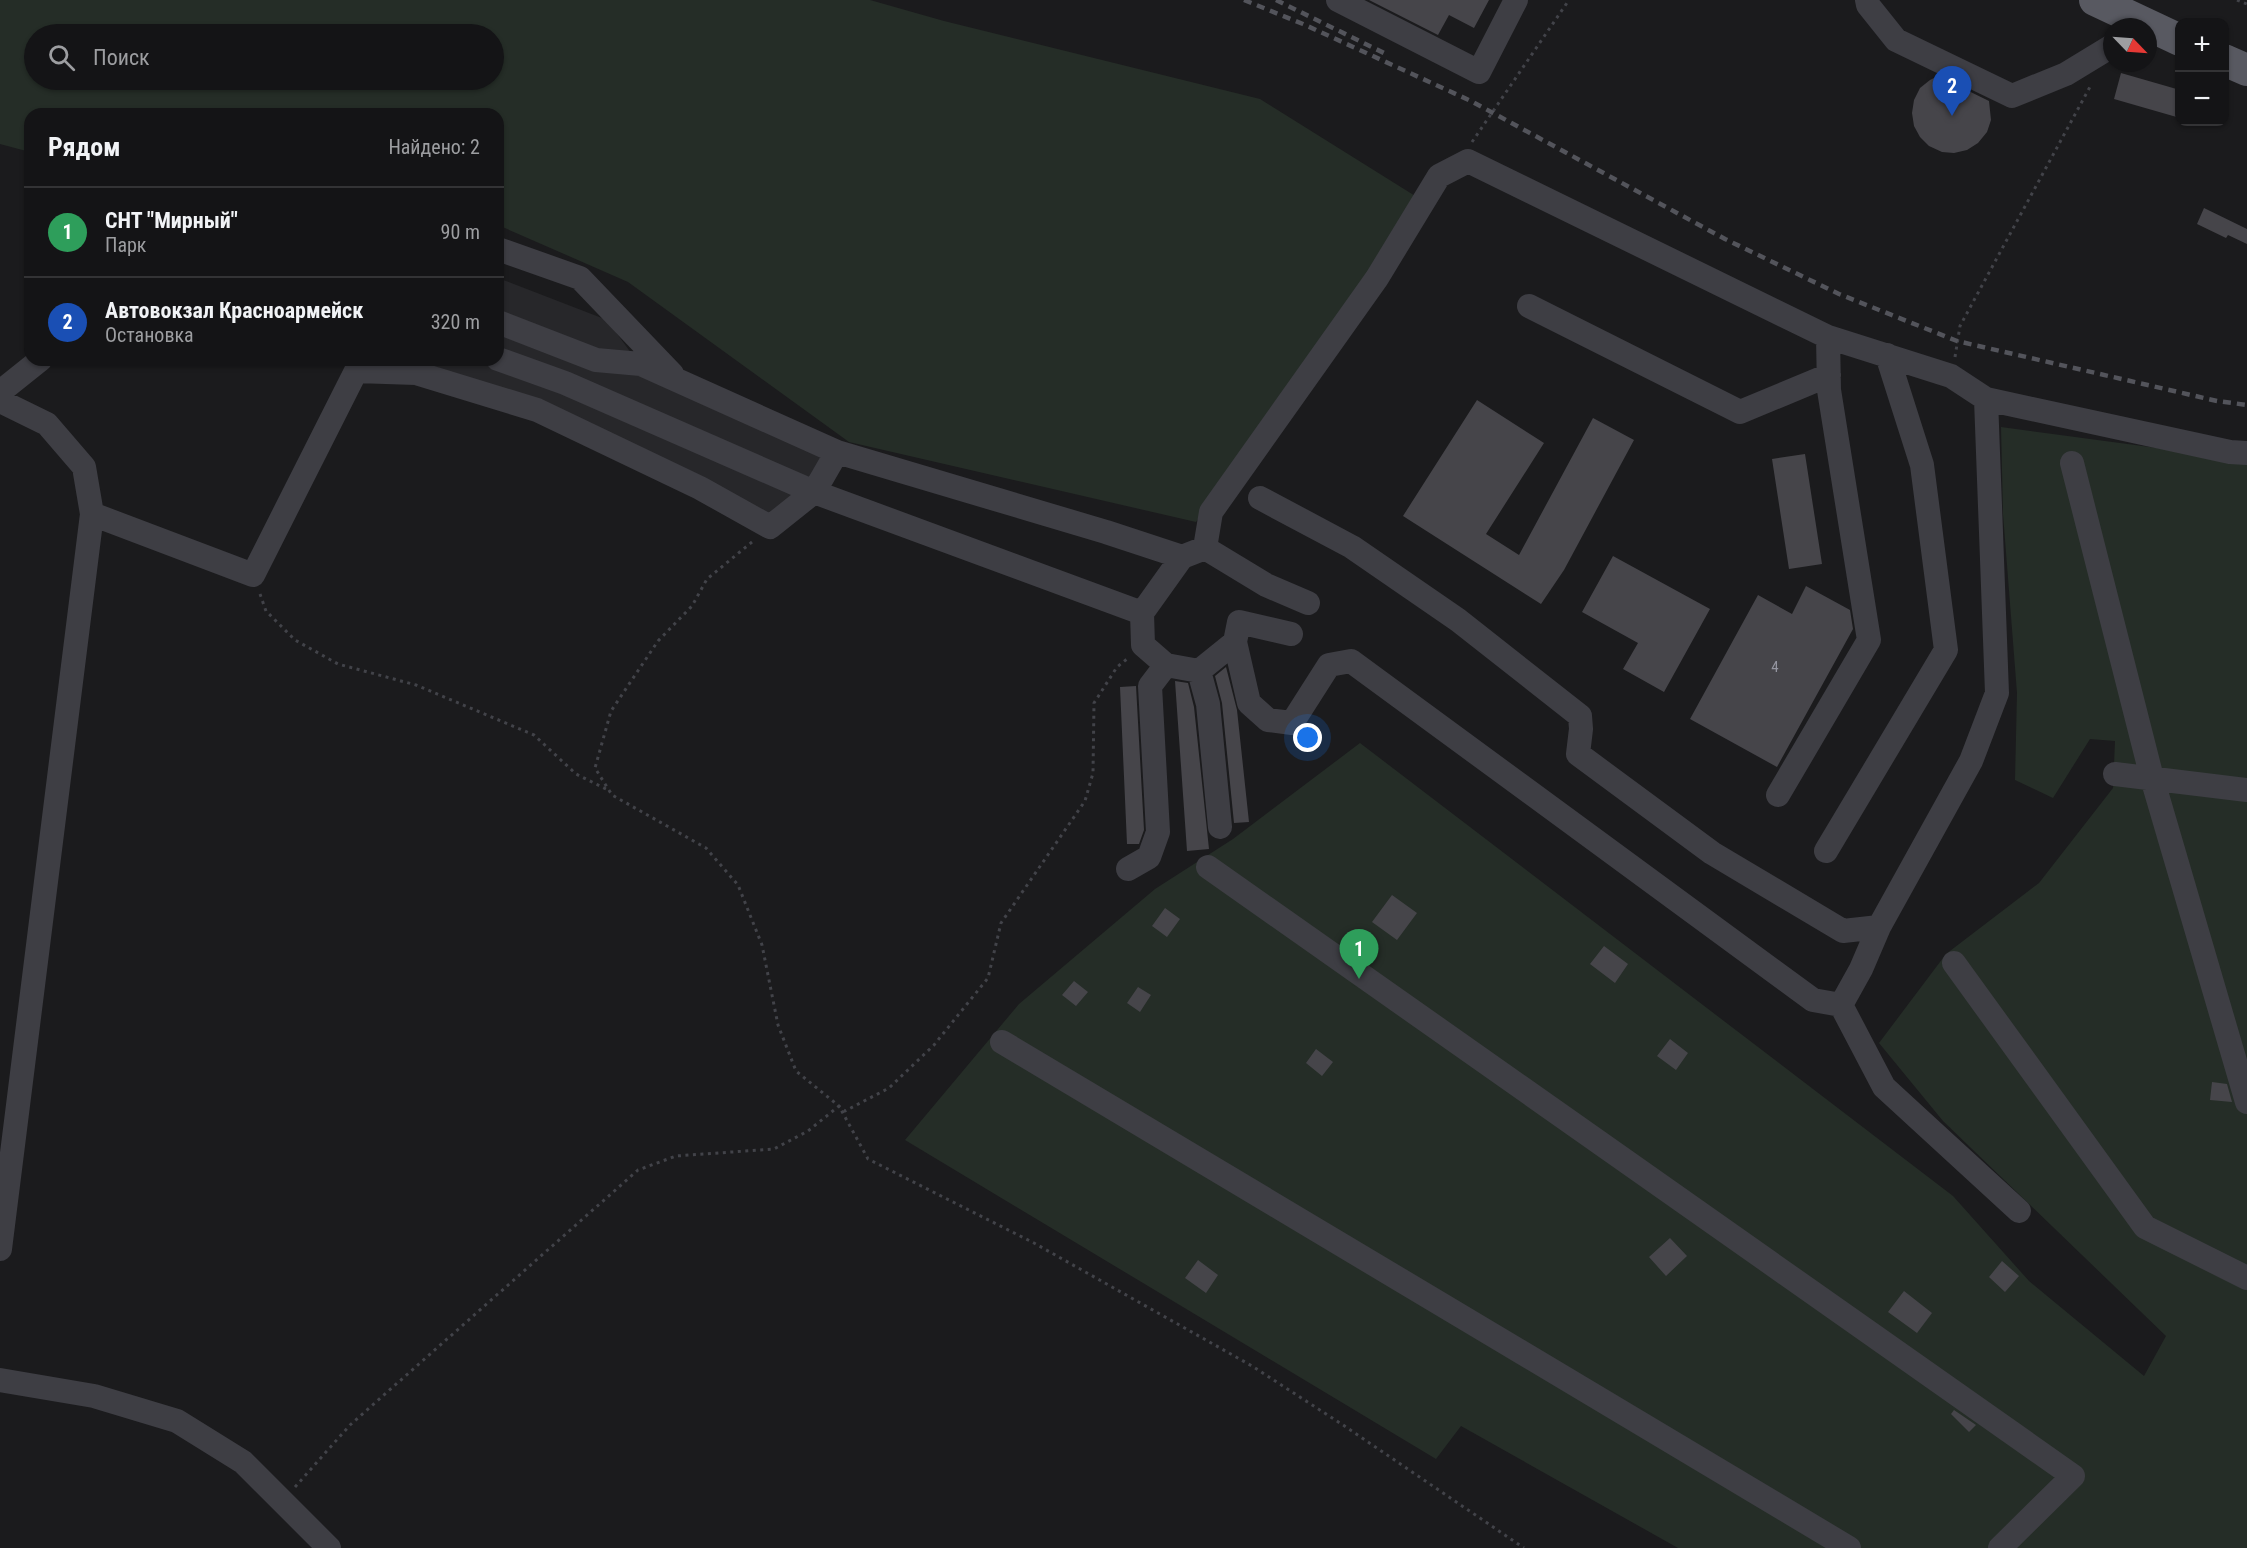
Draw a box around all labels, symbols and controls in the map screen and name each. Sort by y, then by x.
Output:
north arrow [2103,18,2157,72]
map controls [2175,18,2229,126]
button: + [2175,18,2229,72]
search box [24,24,504,90]
icon: search [45,41,78,74]
text: Поиск [93,45,150,70]
pin: 2 [1932,66,1972,116]
button: − [2175,72,2229,126]
text: Рядом [48,132,120,162]
text: Найдено: 2 [388,135,480,159]
text: СНТ "Мирный" [105,208,238,233]
text: 1 [62,220,73,244]
text: 90 m [441,220,480,244]
text: Парк [105,233,146,257]
text: Автовокзал Красноармейск [105,298,363,323]
text: 2 [62,310,73,334]
text: 320 m [431,310,480,334]
text: Остановка [105,323,194,347]
house number: 4 [1771,658,1779,676]
your location [1293,723,1322,752]
pin: 1 [1340,930,1378,979]

